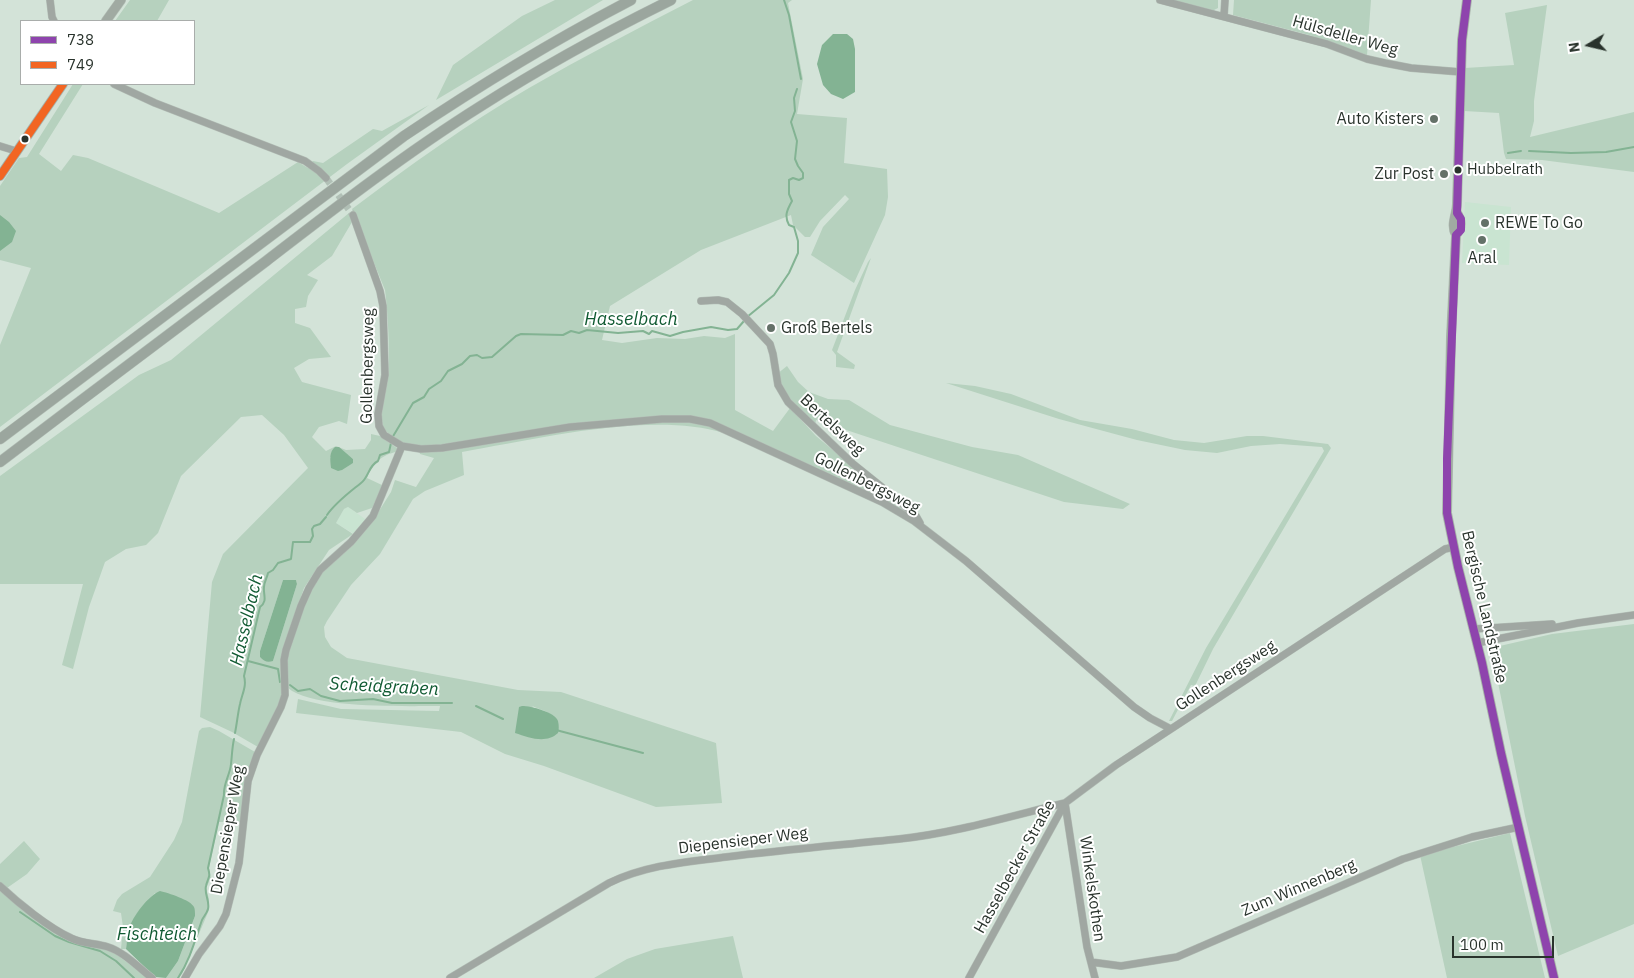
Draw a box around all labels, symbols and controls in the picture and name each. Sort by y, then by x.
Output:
street label: Hülsdeller Weg [1290,12,1400,60]
legend [20,20,195,85]
north arrow [1564,20,1614,70]
text: 738 [67,30,94,49]
text: N [1565,41,1584,54]
text: 749 [67,55,94,74]
place label: Auto Kisters [1337,109,1424,129]
marker: Auto Kisters [1428,113,1440,125]
unlabelled marker [20,134,30,144]
place label: Hubbelrath [1467,161,1543,179]
place label: Zur Post [1374,164,1434,184]
marker: Hubbelrath [1453,165,1463,175]
marker: Zur Post [1438,168,1450,180]
place label: REWE To Go [1495,213,1583,233]
marker: REWE To Go [1479,217,1491,229]
marker: Aral [1476,234,1488,246]
place label: Aral [1468,248,1496,268]
street label: Gollenbergsweg [357,308,379,424]
water label: Hasselbach [584,309,678,331]
place label: Groß Bertels [781,318,872,338]
marker: Groß Bertels [765,322,777,334]
street label: Bertelsweg [796,390,868,460]
street label: Gollenbergsweg [811,448,923,518]
street label: Bergische Landstraße [1457,529,1511,685]
water label: Hasselbach [226,572,268,668]
street label: Gollenbergsweg [1172,636,1280,716]
water label: Scheidgraben [329,673,439,701]
street label: Diepensieper Weg [207,764,249,896]
street label: Hasselbecker Straße [970,797,1060,937]
street label: Diepensieper Weg [677,824,809,858]
street label: Winkelskothen [1075,835,1109,943]
street label: Zum Winnenberg [1239,855,1359,921]
water label: Fischteich [117,924,197,946]
scale bar [1454,926,1556,958]
text: 100 m [1460,935,1504,954]

